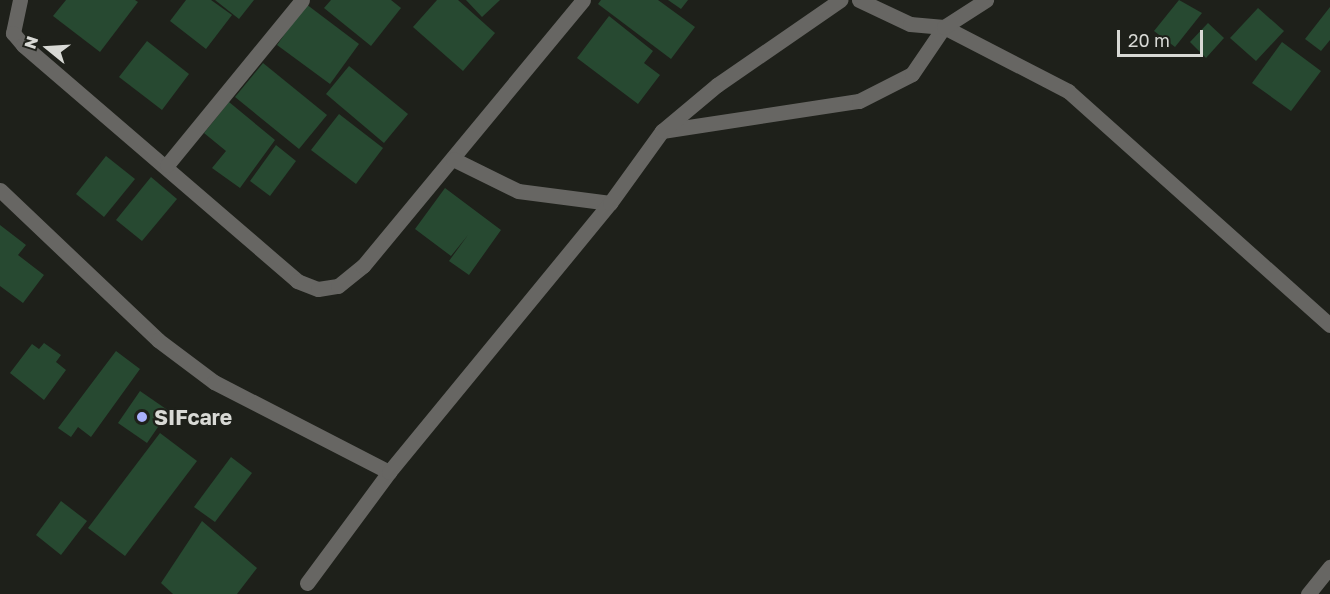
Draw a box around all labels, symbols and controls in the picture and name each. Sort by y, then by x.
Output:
north arrow [18,18,78,78]
scale bar [1120,18,1206,56]
text: 20 m [1128,29,1170,51]
text: N [19,34,42,51]
place label: SIFcare [154,404,232,430]
marker: SIFcare [135,410,149,424]

